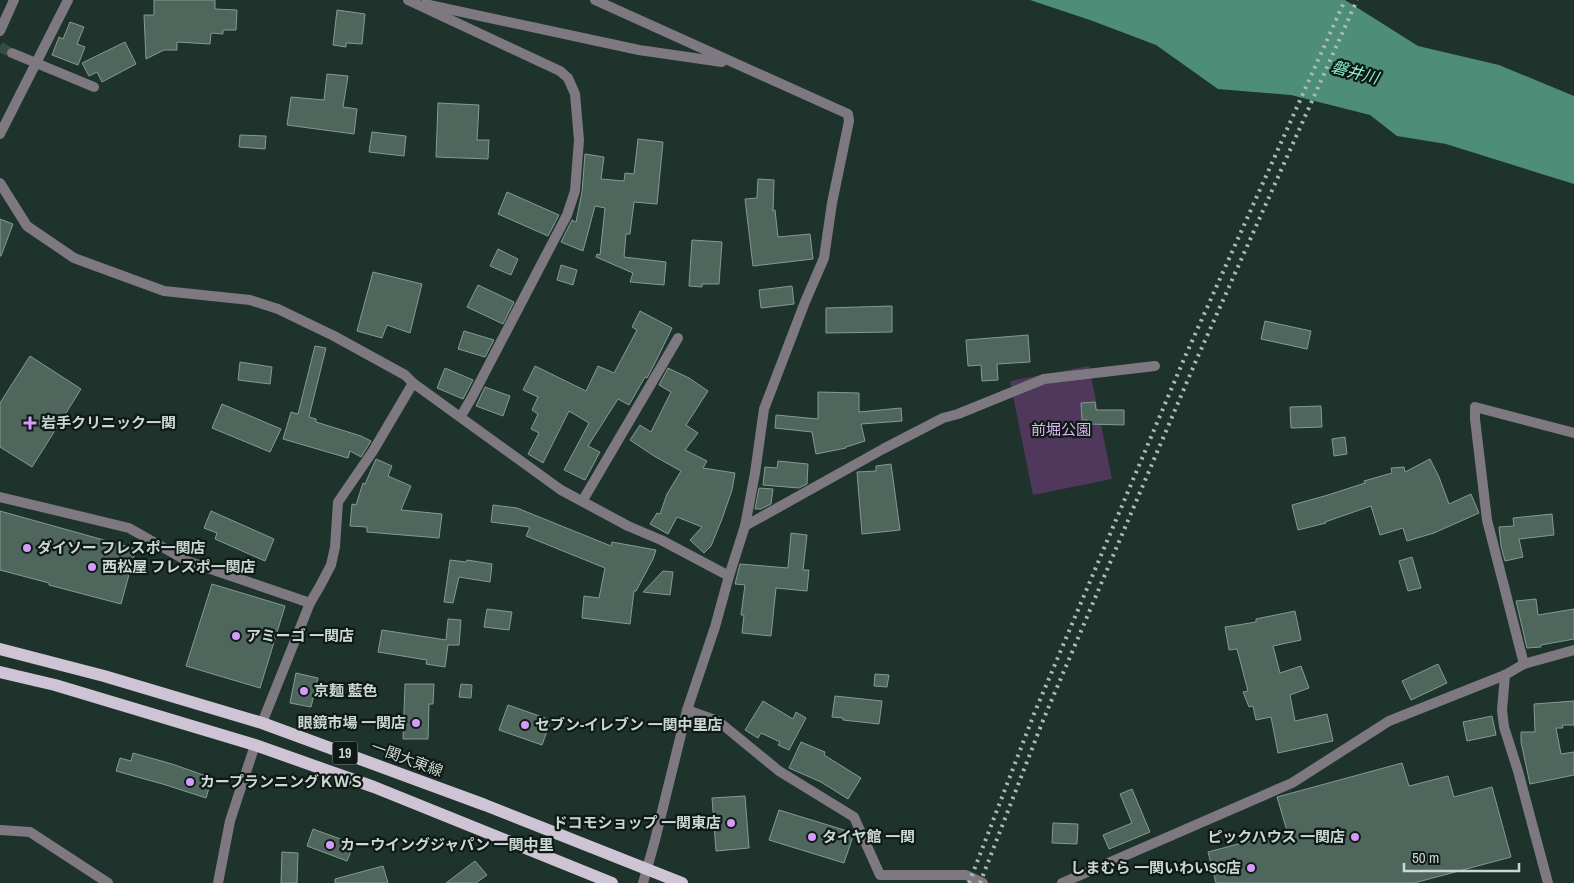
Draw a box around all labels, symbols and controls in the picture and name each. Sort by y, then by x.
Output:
water label: 磐井川 [1329,55,1383,89]
place label: 岩手クリニック一関 [41,412,176,433]
marker: 岩手クリニック一関 [23,416,37,430]
park label: 前堀公園 [1031,419,1091,440]
place label: ダイソー フレスポ一関店 [37,537,205,558]
marker: ダイソー フレスポ一関店 [21,542,33,554]
place label: 西松屋 フレスポ一関店 [102,556,255,577]
marker: 西松屋 フレスポ一関店 [86,561,98,573]
place label: アミーゴ 一関店 [246,625,354,646]
marker: アミーゴ 一関店 [230,630,242,642]
place label: 京麺 藍色 [314,680,377,701]
marker: 京麺 藍色 [298,685,310,697]
place label: 眼鏡市場 一関店 [298,712,406,733]
place label: セブン-イレブン 一関中里店 [535,714,723,735]
marker: 眼鏡市場 一関店 [410,717,422,729]
marker: セブン-イレブン 一関中里店 [519,719,531,731]
street label: 一関大東線 [368,736,446,781]
road number: 19 [332,741,358,764]
place label: カープランニングＫＷＳ [200,771,364,792]
marker: カープランニングＫＷＳ [184,776,196,788]
place label: ドコモショップ 一関東店 [553,812,721,833]
marker: ドコモショップ 一関東店 [725,817,737,829]
place label: タイヤ館 一関 [822,826,915,847]
place label: ピックハウス 一関店 [1207,826,1345,847]
marker: タイヤ館 一関 [806,831,818,843]
marker: ピックハウス 一関店 [1349,831,1361,843]
place label: カーウイングジャパン 一関中里 [340,834,553,855]
marker: カーウイングジャパン 一関中里 [324,839,336,851]
scale bar [1404,840,1519,872]
text: 50 m [1412,847,1439,868]
place label: しまむら 一関いわいSC店 [1070,857,1241,878]
marker: しまむら 一関いわいSC店 [1245,862,1257,874]

